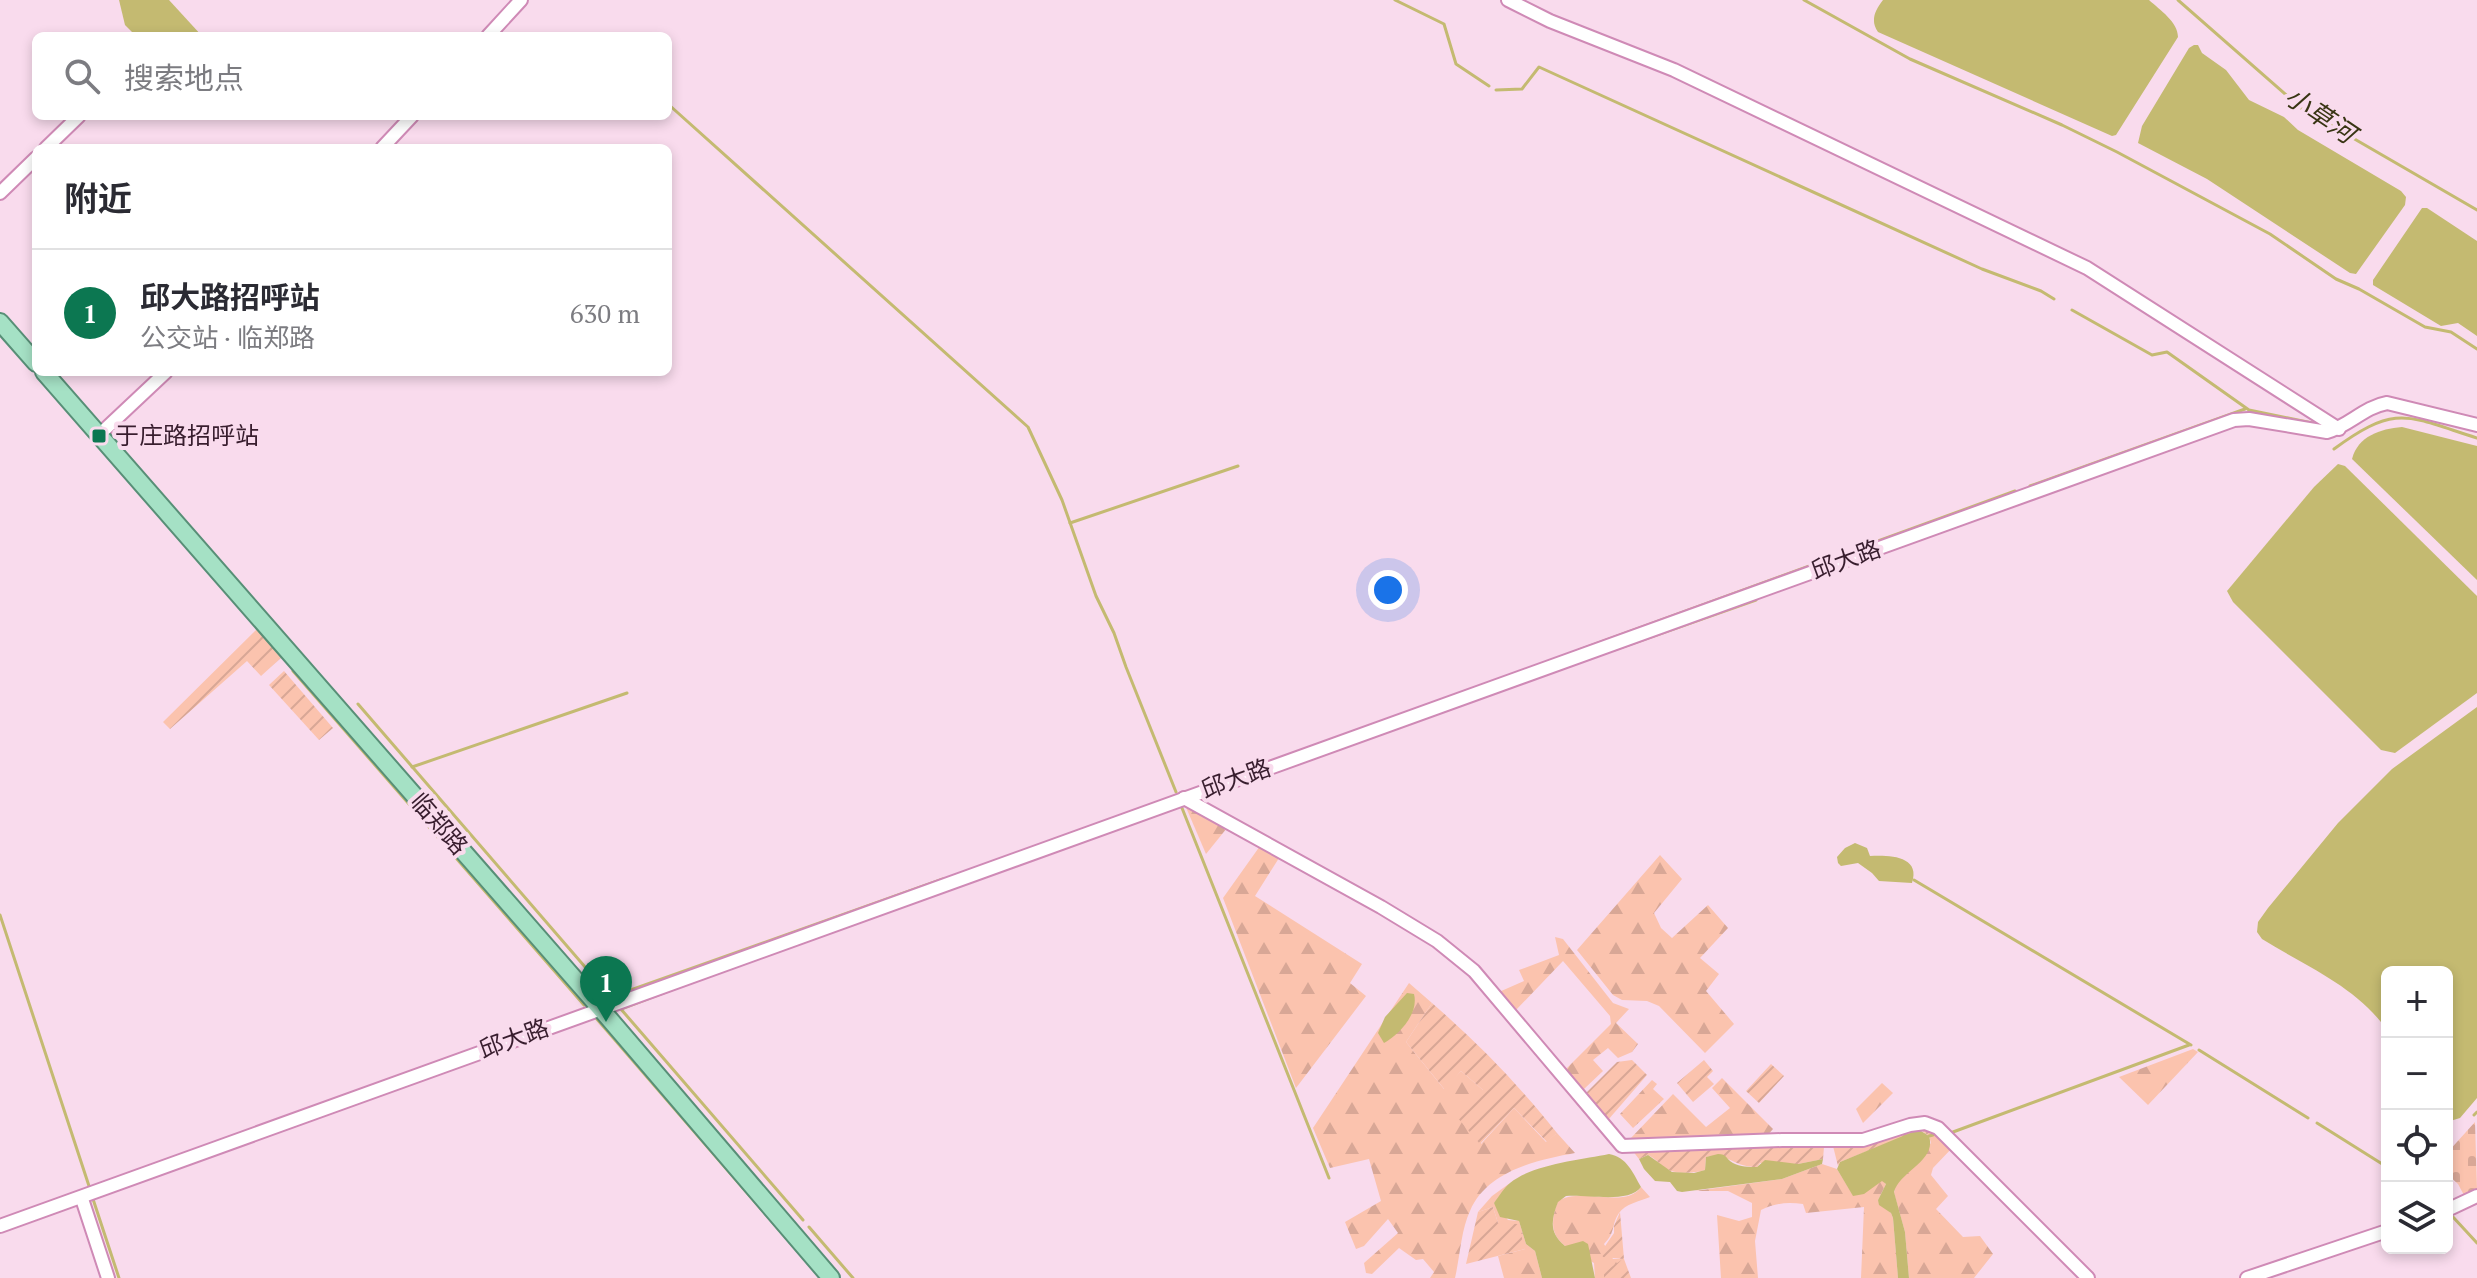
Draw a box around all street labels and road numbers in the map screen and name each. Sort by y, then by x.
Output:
street label: 邱大路 [1806,532,1885,586]
street label: 邱大路 [1196,751,1275,805]
street label: 临郑路 [404,786,475,861]
street label: 邱大路 [474,1011,553,1065]

